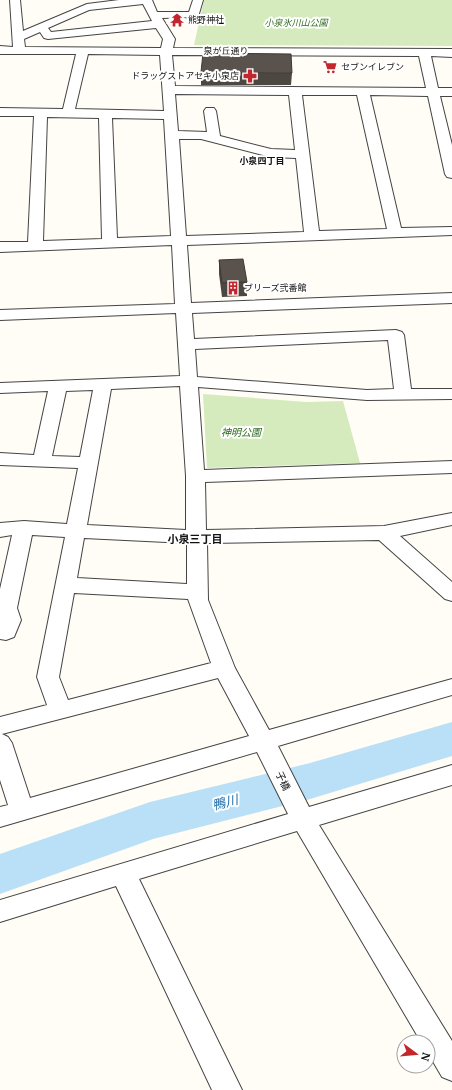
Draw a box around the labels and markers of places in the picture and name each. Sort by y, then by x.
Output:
temple icon: 熊野神社 [169,12,185,28]
place label: 熊野神社 [188,14,224,26]
supermarket icon: セブンイレブン [322,59,338,75]
place label: セブンイレブン [341,61,404,73]
pharmacy icon: ドラッグストアセキ小泉店 [242,68,258,84]
place label: ドラッグストアセキ小泉店 [131,70,239,82]
building icon: ブリーズ弐番館 [225,280,241,296]
place label: ブリーズ弐番館 [244,282,307,294]

